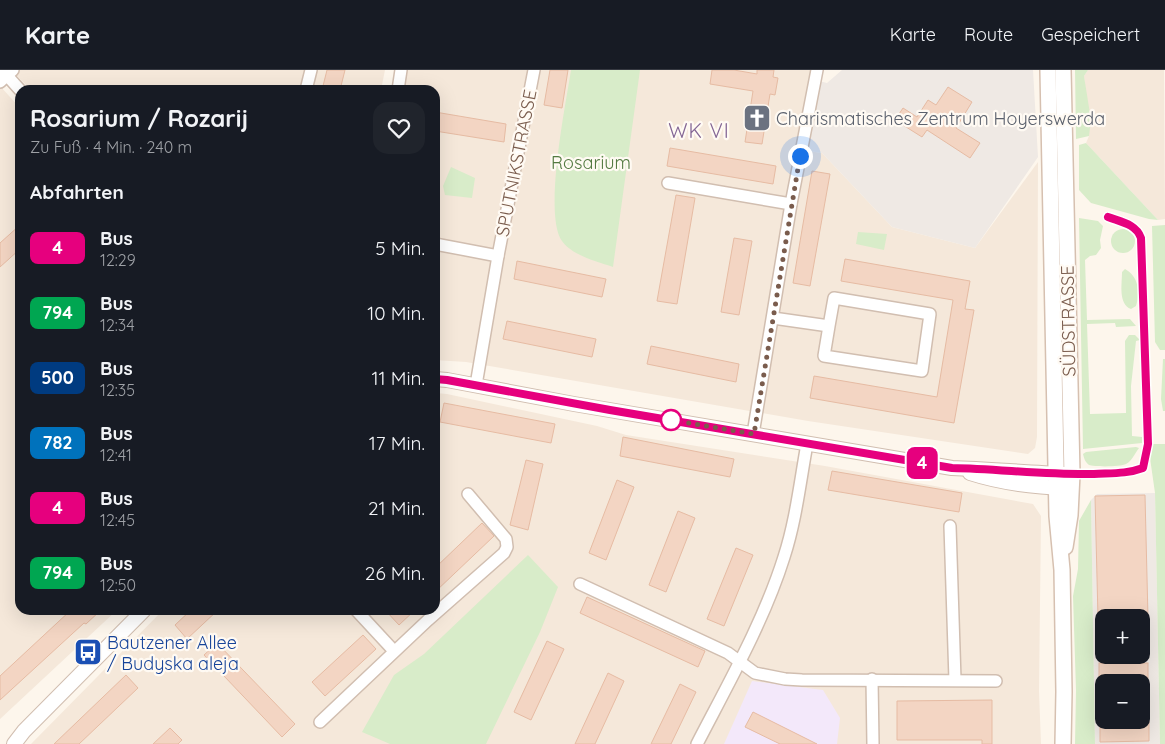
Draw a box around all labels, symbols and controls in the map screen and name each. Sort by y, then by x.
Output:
text: Karte [25,20,90,50]
text: Karte [890,23,936,46]
text: Route [964,23,1013,46]
text: Gespeichert [1041,23,1140,46]
street label: SPUTNIKSTRASSE [490,88,542,238]
button: heart [373,102,425,154]
text: Rosarium / Rozarij [30,103,248,133]
church icon: Charismatisches Zentrum Hoyerswerda [742,103,772,133]
place label: Charismatisches Zentrum Hoyerswerda [776,107,1105,130]
district label: WK VI [668,118,730,143]
text: Zu Fuß · 4 Min. · 240 m [30,137,192,157]
your location [788,144,813,169]
park label: Rosarium [551,151,631,174]
text: Abfahrten [30,180,124,204]
text: Bus [100,226,133,250]
text: 4 [52,236,63,259]
text: 5 Min. [375,236,425,260]
text: 12:29 [100,250,136,270]
street label: SÜDSTRASSE [1056,265,1080,377]
text: Bus [100,291,133,315]
text: 794 [42,301,73,324]
text: 10 Min. [367,301,425,325]
text: 12:34 [100,315,135,335]
text: Bus [100,356,133,380]
text: 500 [41,366,74,389]
text: 11 Min. [372,366,425,390]
text: 12:35 [100,380,135,400]
unlabelled marker [660,409,682,431]
text: Bus [100,421,133,445]
text: 782 [43,431,73,454]
text: 17 Min. [369,431,425,455]
text: 12:41 [100,445,132,465]
line badge: 4 [906,447,938,479]
text: 4 [917,451,927,474]
text: Bus [100,486,133,510]
text: 4 [52,496,63,519]
text: 21 Min. [368,496,425,520]
text: 12:45 [100,510,135,530]
text: Bus [100,551,133,575]
text: 794 [42,561,73,584]
text: 26 Min. [365,561,425,585]
text: 12:50 [100,575,136,595]
map controls [1095,609,1150,729]
button: + [1095,609,1150,664]
place label: Bautzener Allee / Budyska aleja [107,631,239,675]
bus stop icon: Bautzener Allee / Budyska aleja [73,637,103,667]
button: − [1095,674,1150,729]

